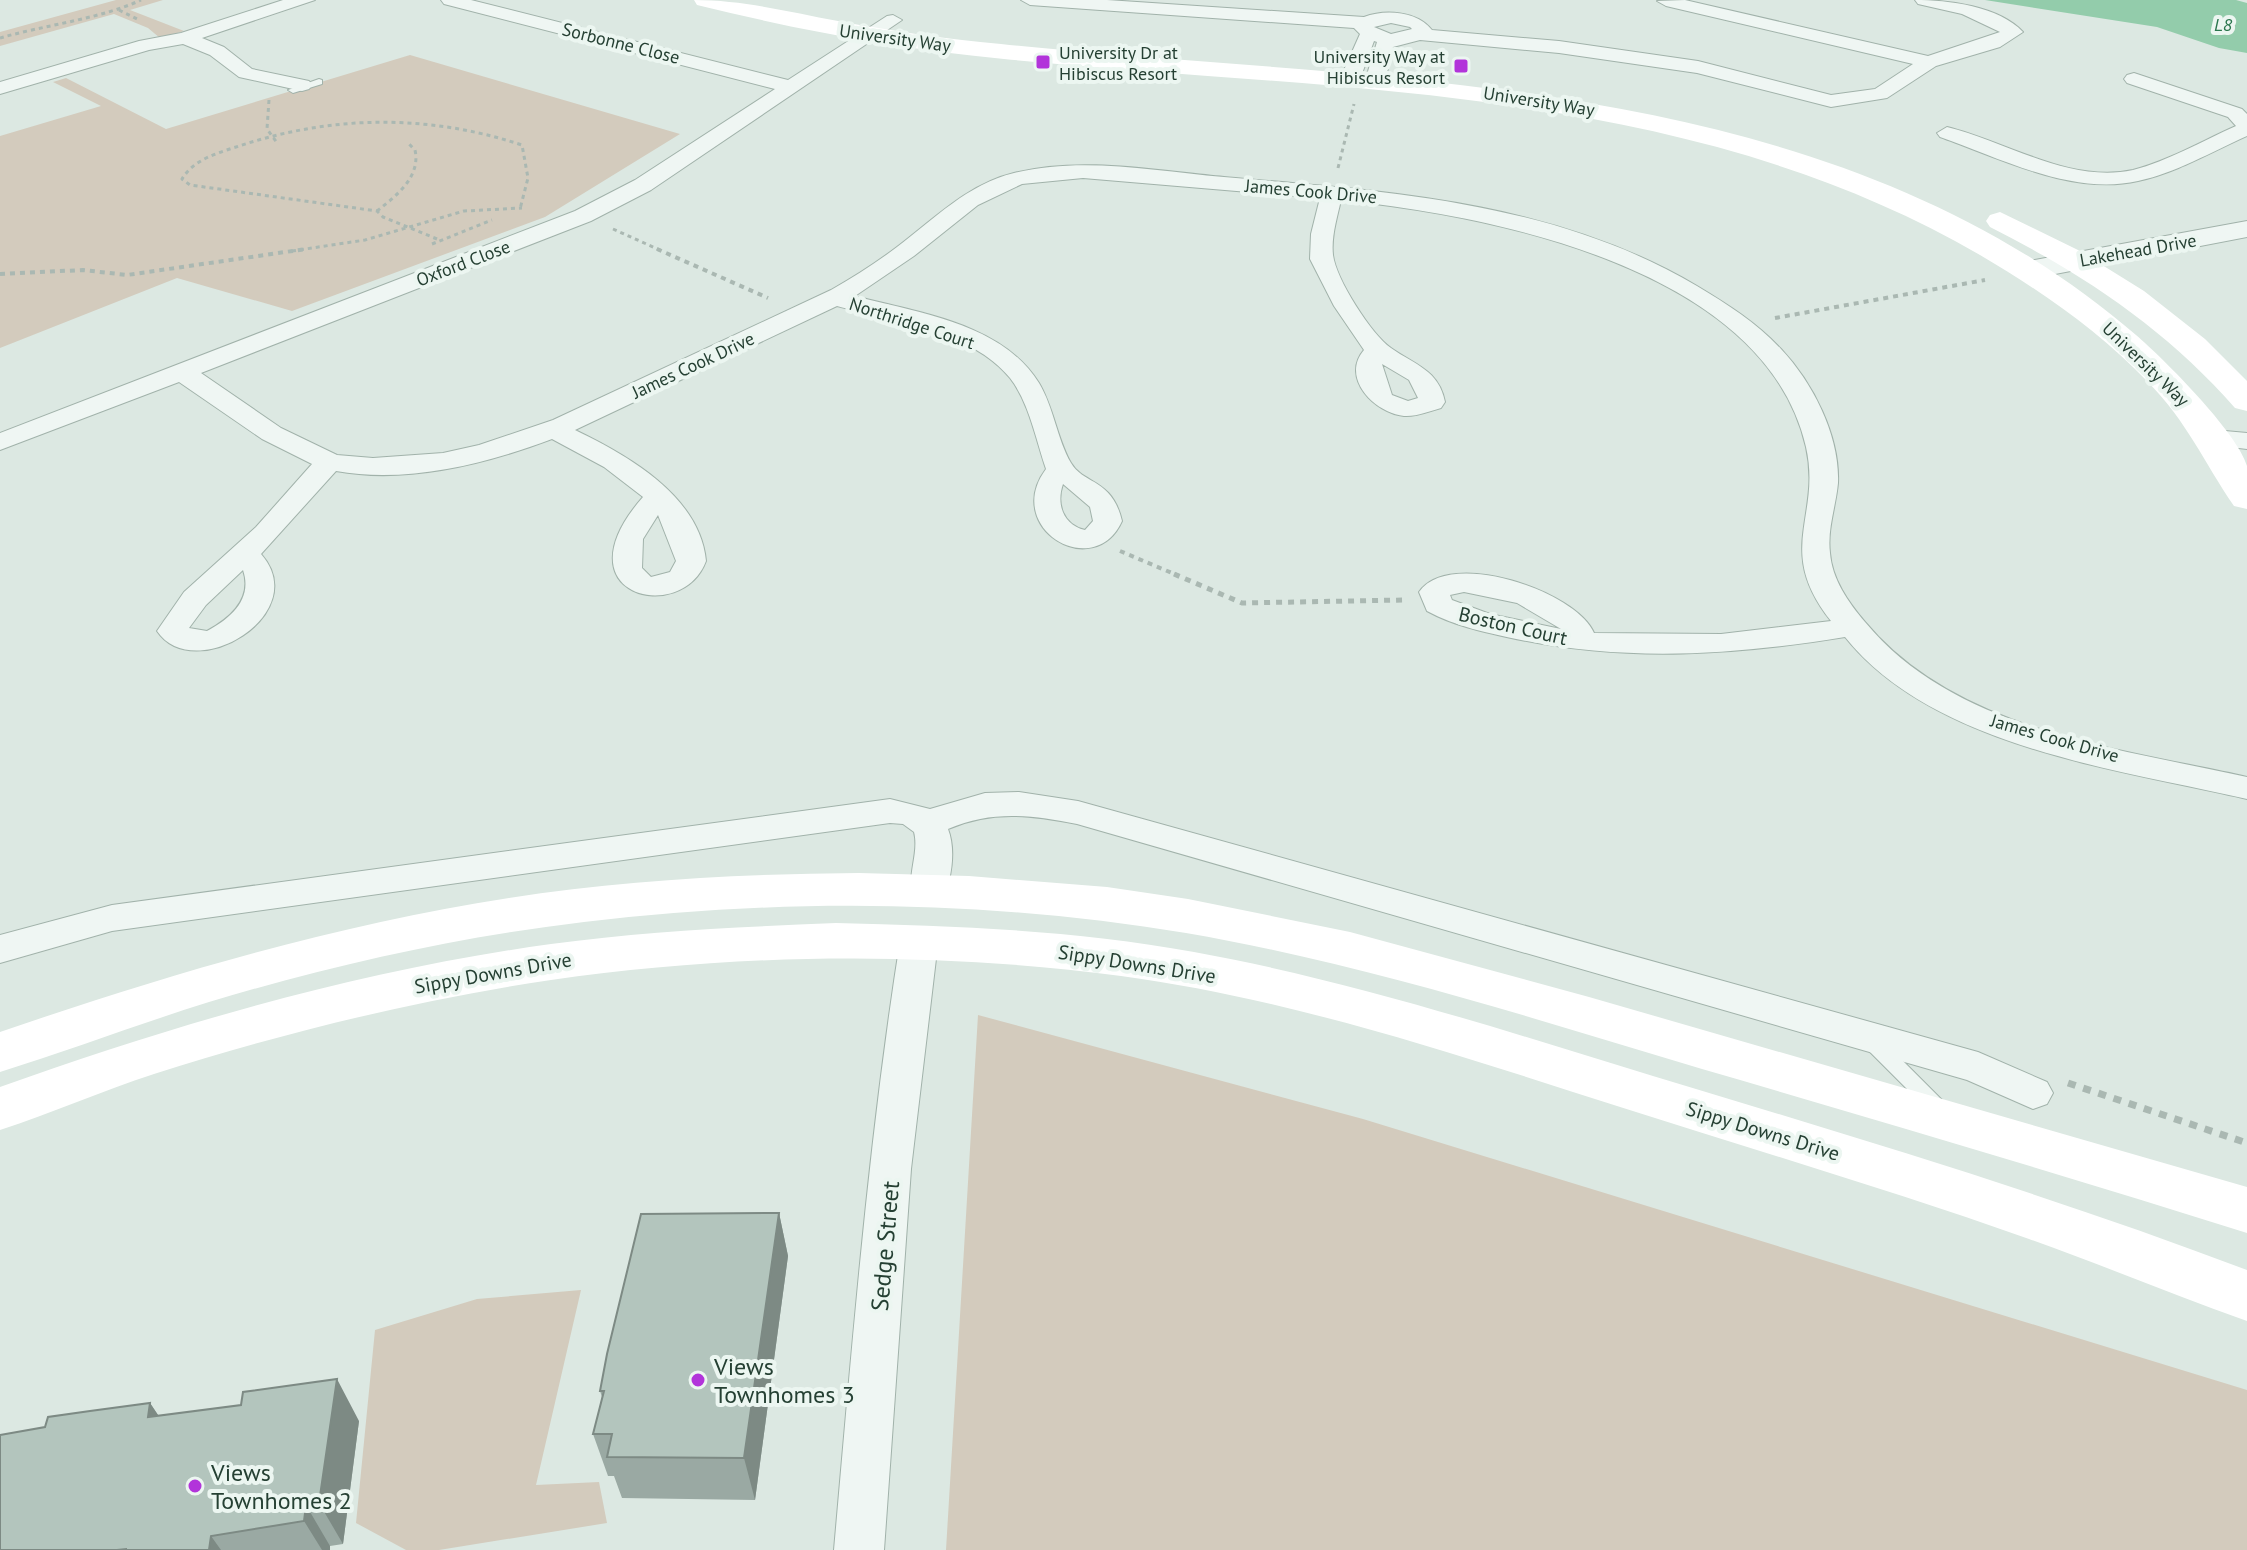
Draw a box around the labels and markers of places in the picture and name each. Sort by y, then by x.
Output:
place label: University Dr at Hibiscus Resort [1059,41,1178,85]
place label: University Way at Hibiscus Resort [1313,45,1445,89]
marker: University Dr at Hibiscus Resort [1034,53,1052,71]
marker: University Way at Hibiscus Resort [1452,57,1470,75]
place label: Views Townhomes 3 [713,1351,855,1410]
marker: Views Townhomes 3 [689,1371,707,1389]
place label: Views Townhomes 2 [210,1457,352,1516]
marker: Views Townhomes 2 [186,1477,204,1495]

